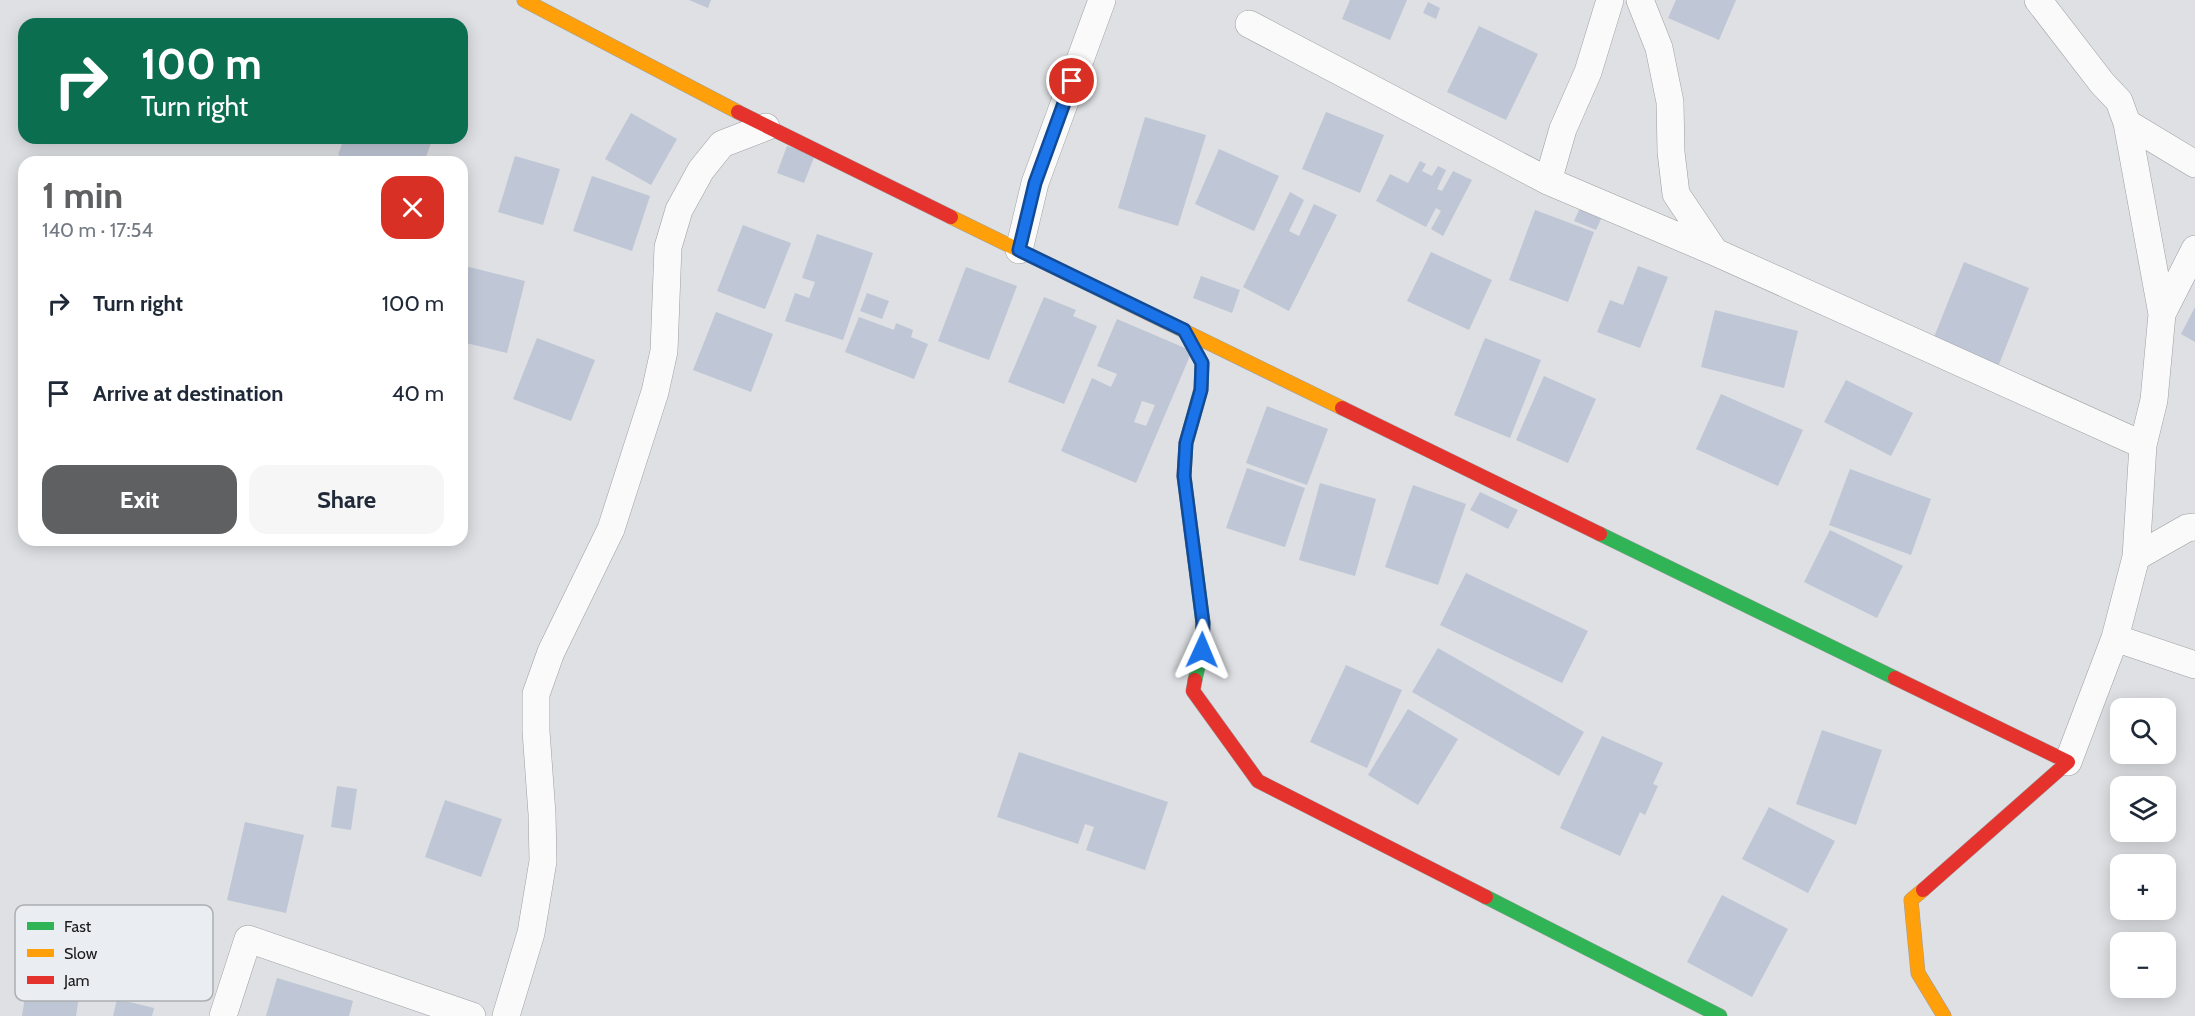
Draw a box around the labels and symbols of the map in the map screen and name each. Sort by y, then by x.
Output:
pin [1046,55,1097,106]
position arrow [1170,618,1234,682]
legend [15,905,213,1001]
text: Fast [64,917,92,936]
text: Slow [64,944,98,963]
text: Jam [63,971,90,990]

